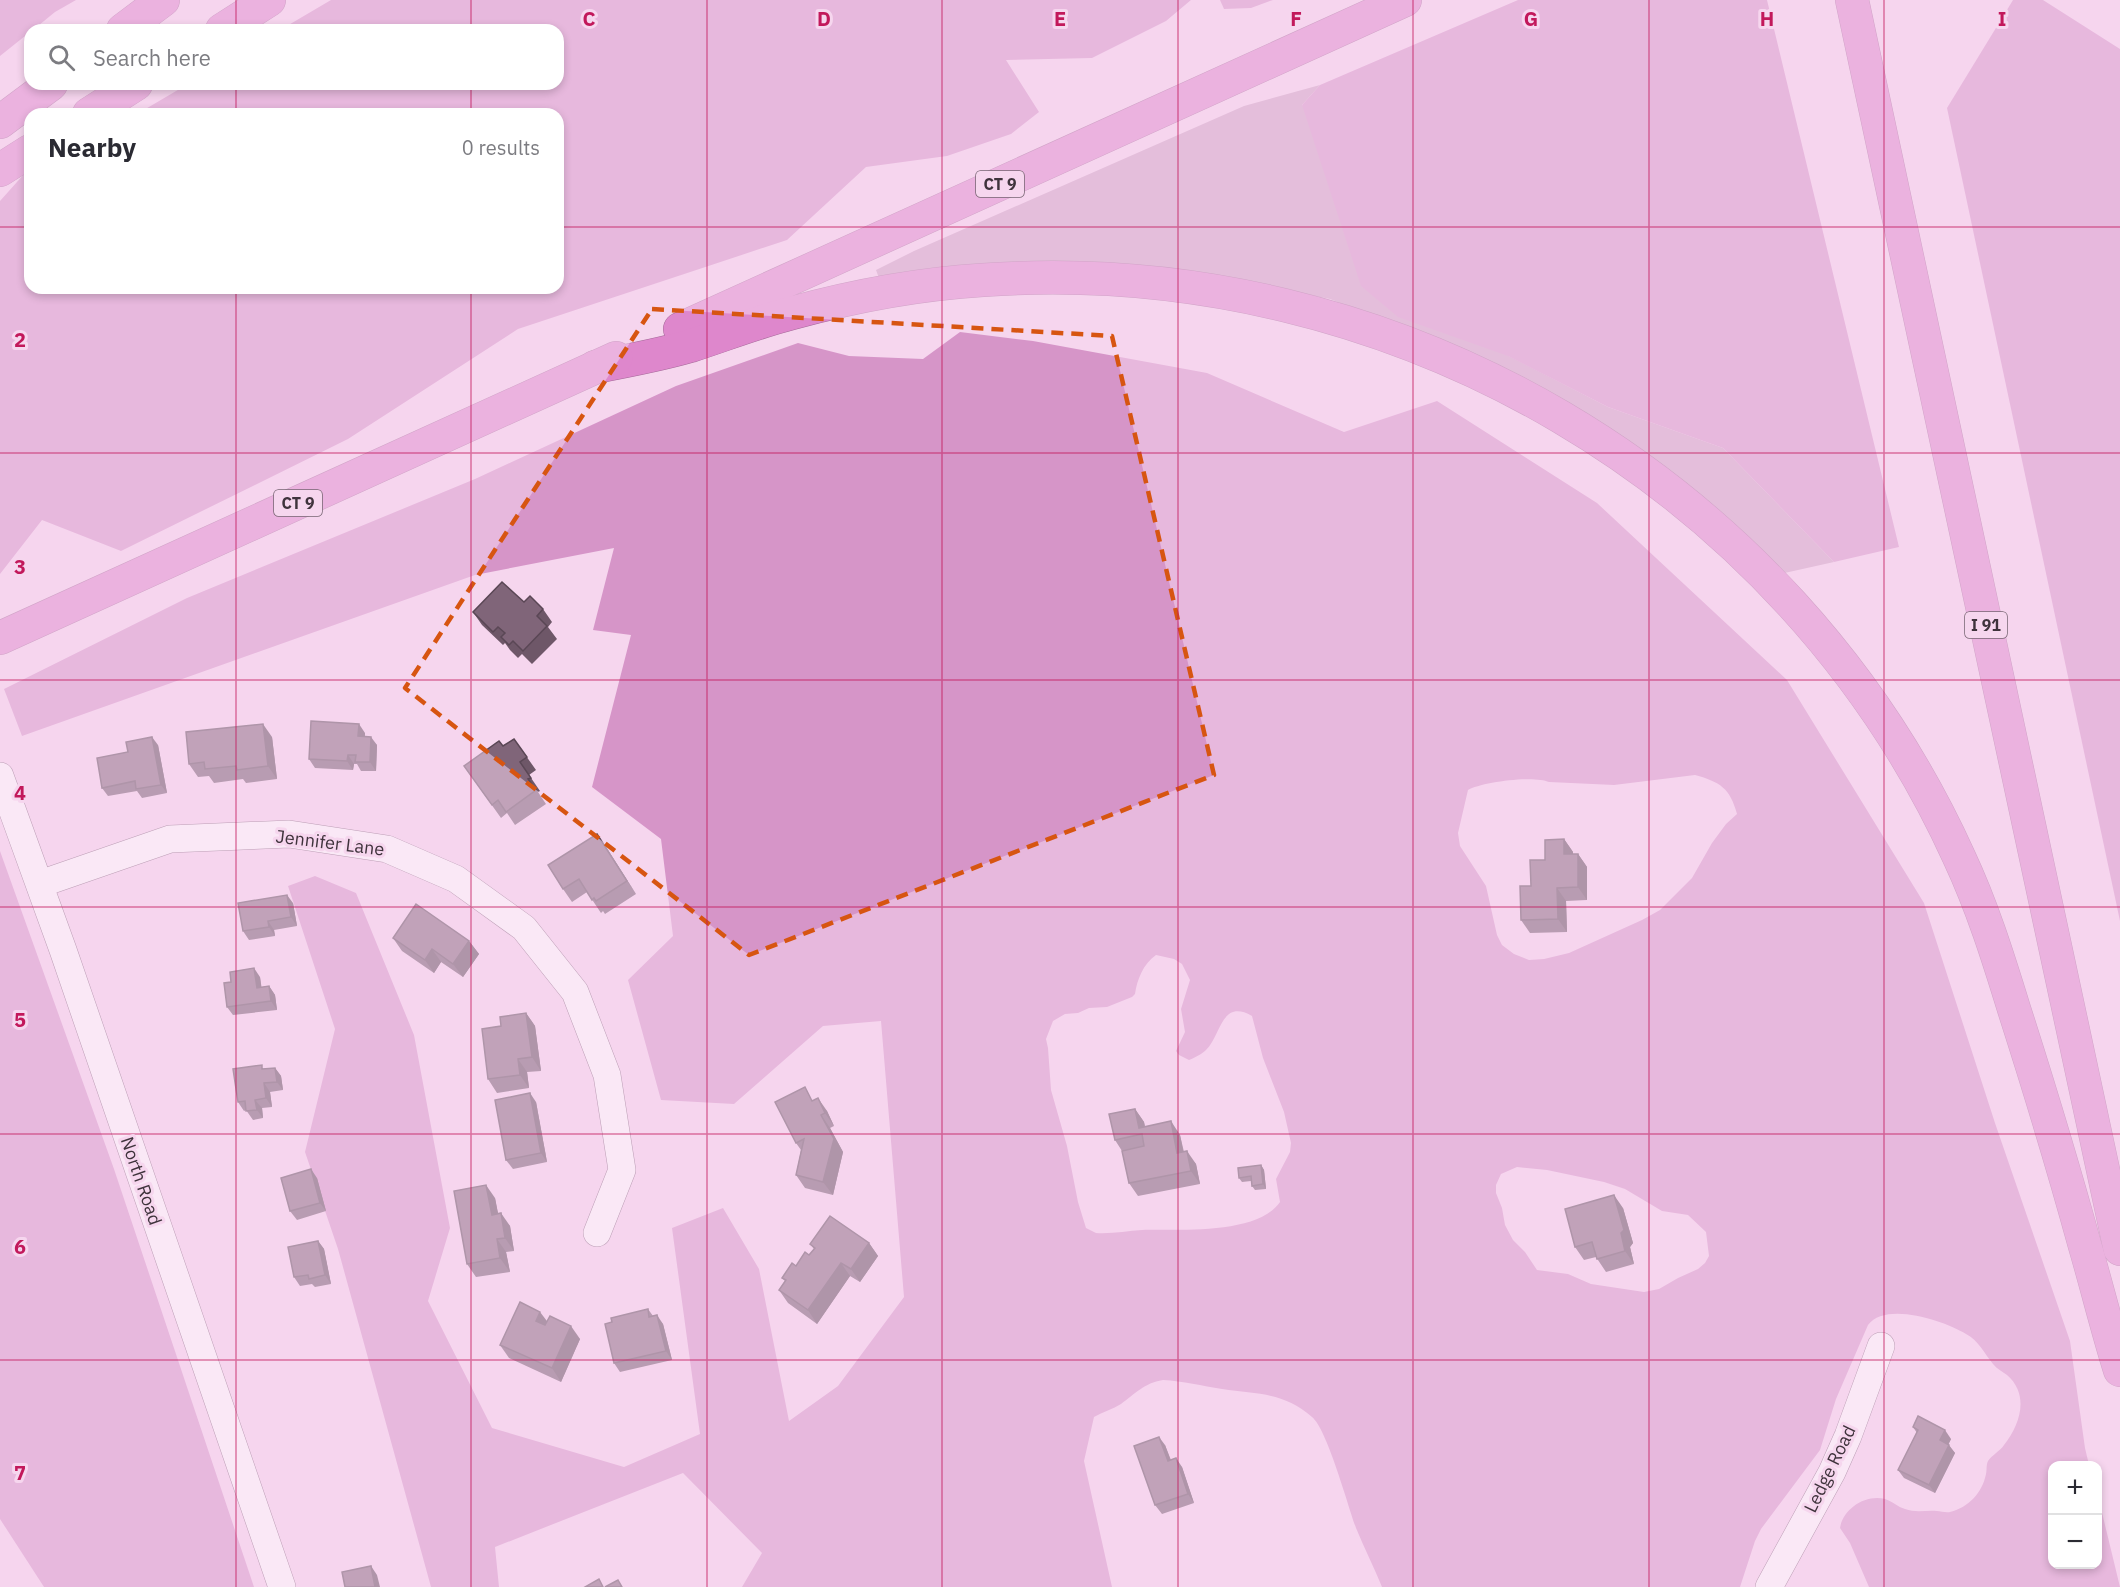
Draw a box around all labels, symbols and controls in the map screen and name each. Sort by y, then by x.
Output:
text: C [582,5,596,32]
text: D [817,5,831,32]
text: E [1054,5,1066,32]
text: F [1290,5,1302,32]
text: G [1524,5,1538,32]
text: H [1760,5,1774,32]
text: I [1998,5,2006,32]
search box [24,24,564,90]
icon: search [45,41,78,74]
text: Search here [93,43,211,72]
text: Nearby [48,130,136,164]
text: 0 results [462,134,540,161]
road number: CT 9 [976,171,1024,197]
text: 2 [14,326,26,353]
road number: CT 9 [274,490,322,516]
text: 3 [14,553,26,580]
road number: I 91 [1965,612,2007,638]
text: 4 [14,779,26,806]
street label: Jennifer Lane [274,824,386,861]
text: 5 [14,1006,26,1033]
street label: North Road [116,1134,167,1228]
text: 6 [14,1233,26,1260]
street label: Ledge Road [1799,1421,1861,1516]
text: 7 [14,1459,26,1486]
map controls [2048,1461,2102,1569]
button: + [2048,1461,2102,1515]
button: − [2048,1515,2102,1569]

